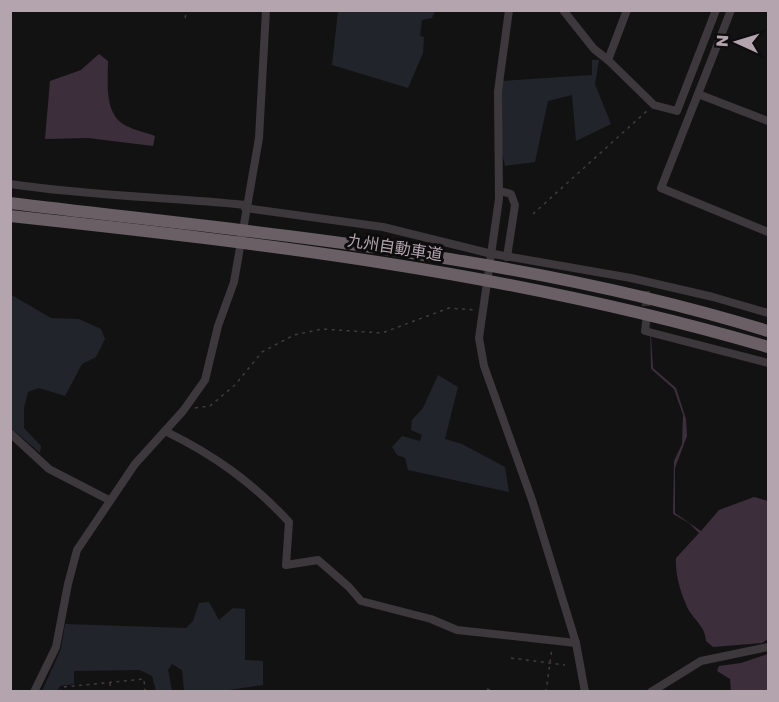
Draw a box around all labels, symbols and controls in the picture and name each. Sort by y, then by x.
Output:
north arrow [707,12,767,72]
text: N [711,34,734,48]
street label: 九州自動車道 [346,229,444,266]

